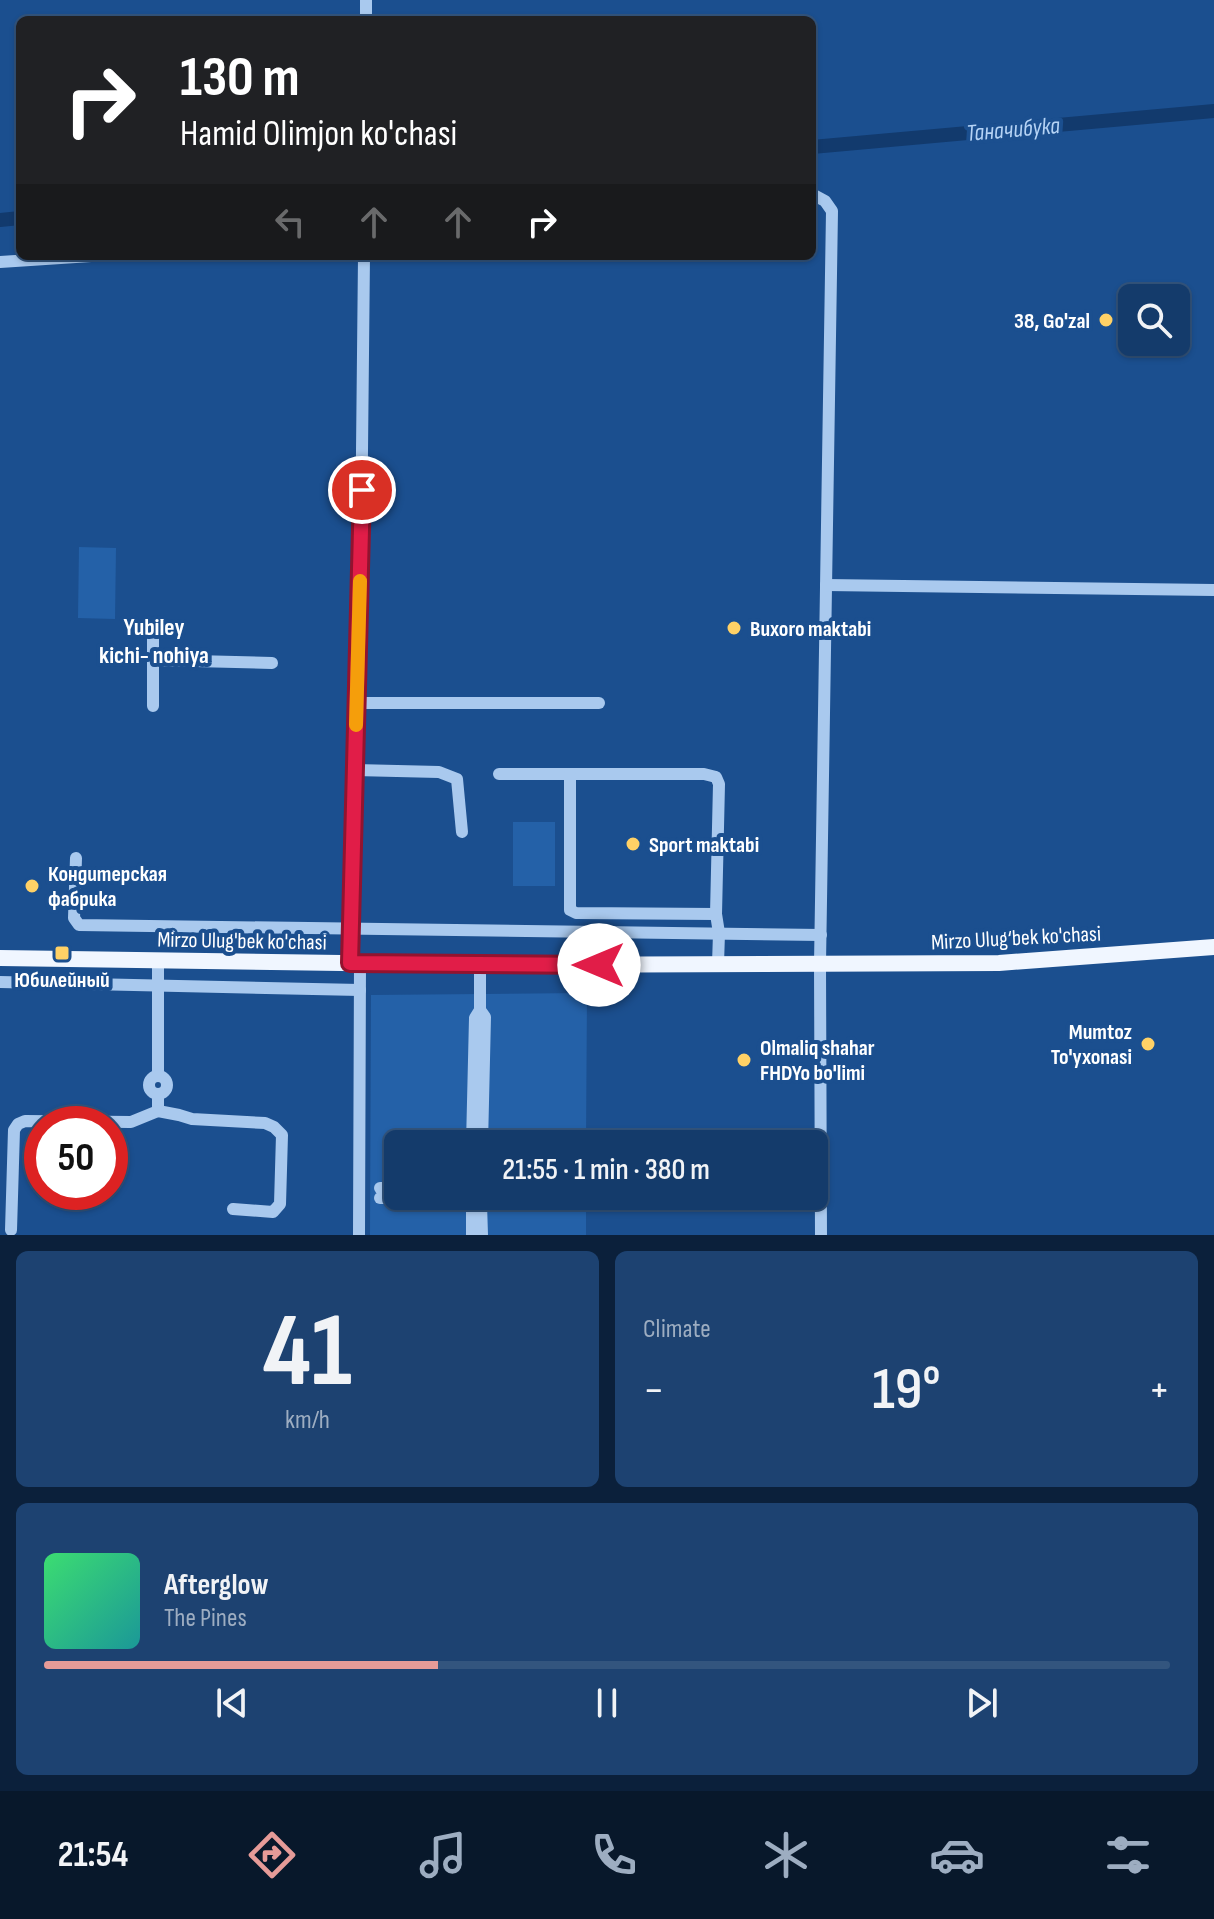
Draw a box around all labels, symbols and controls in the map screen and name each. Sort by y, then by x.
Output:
text: 130 m [180,45,300,112]
icon: right [48,48,152,152]
water label: Таначибука [965,111,1061,148]
text: Hamid Olimjon ko'chasi [180,113,457,156]
icon: left [268,200,312,244]
icon: ahead [352,200,396,244]
icon: ahead [436,200,480,244]
icon: right [520,200,564,244]
map controls [1118,284,1190,356]
button: search [1118,284,1190,356]
place label: 38, Go'zal [1014,308,1090,335]
marker: 38, Go'zal [1097,311,1115,329]
pin [328,456,396,524]
icon: arrive [340,468,384,512]
district label: Yubiley kichi- nohiya [99,613,209,670]
place label: Buxoro maktabi [750,616,871,643]
marker: Buxoro maktabi [725,619,743,637]
place label: Sport maktabi [649,832,759,859]
marker: Sport maktabi [624,835,642,853]
place label: Кондитерская фабрика [48,861,167,913]
marker: Кондитерская фабрика [23,877,41,895]
street label: Mirzo Ulug‘bek ko'chasi [931,921,1102,956]
position arrow [557,923,641,1007]
street label: Mirzo Ulug'bek ko'chasi [157,927,327,956]
marker: Юбилейный [53,944,71,962]
place label: Юбилейный [14,967,110,994]
place label: Mumtoz To'yxonasi [1051,1019,1133,1071]
place label: Olmaliq shahar FHDYo bo'limi [760,1035,875,1087]
marker: Mumtoz To'yxonasi [1139,1035,1157,1053]
marker: Olmaliq shahar FHDYo bo'limi [735,1051,753,1069]
speed limit sign: 50 [24,1106,128,1210]
text: 21:55 · 1 min · 380 m [502,1152,710,1188]
text: 41 [263,1290,352,1415]
text: Climate [643,1314,711,1345]
text: 19° [872,1354,941,1426]
text: − [643,1364,665,1417]
text: + [1148,1364,1170,1417]
text: km/h [285,1405,330,1436]
text: Afterglow [164,1567,269,1603]
text: The Pines [164,1603,247,1634]
icon: previous [210,1681,254,1725]
icon: pause [585,1681,629,1725]
icon: next [960,1681,1004,1725]
icon: directions [244,1827,300,1883]
icon: music [415,1827,471,1883]
icon: phone [586,1827,642,1883]
icon: climate [758,1827,814,1883]
icon: car [929,1827,985,1883]
icon: filters [1100,1827,1156,1883]
text: 21:54 [58,1834,128,1877]

